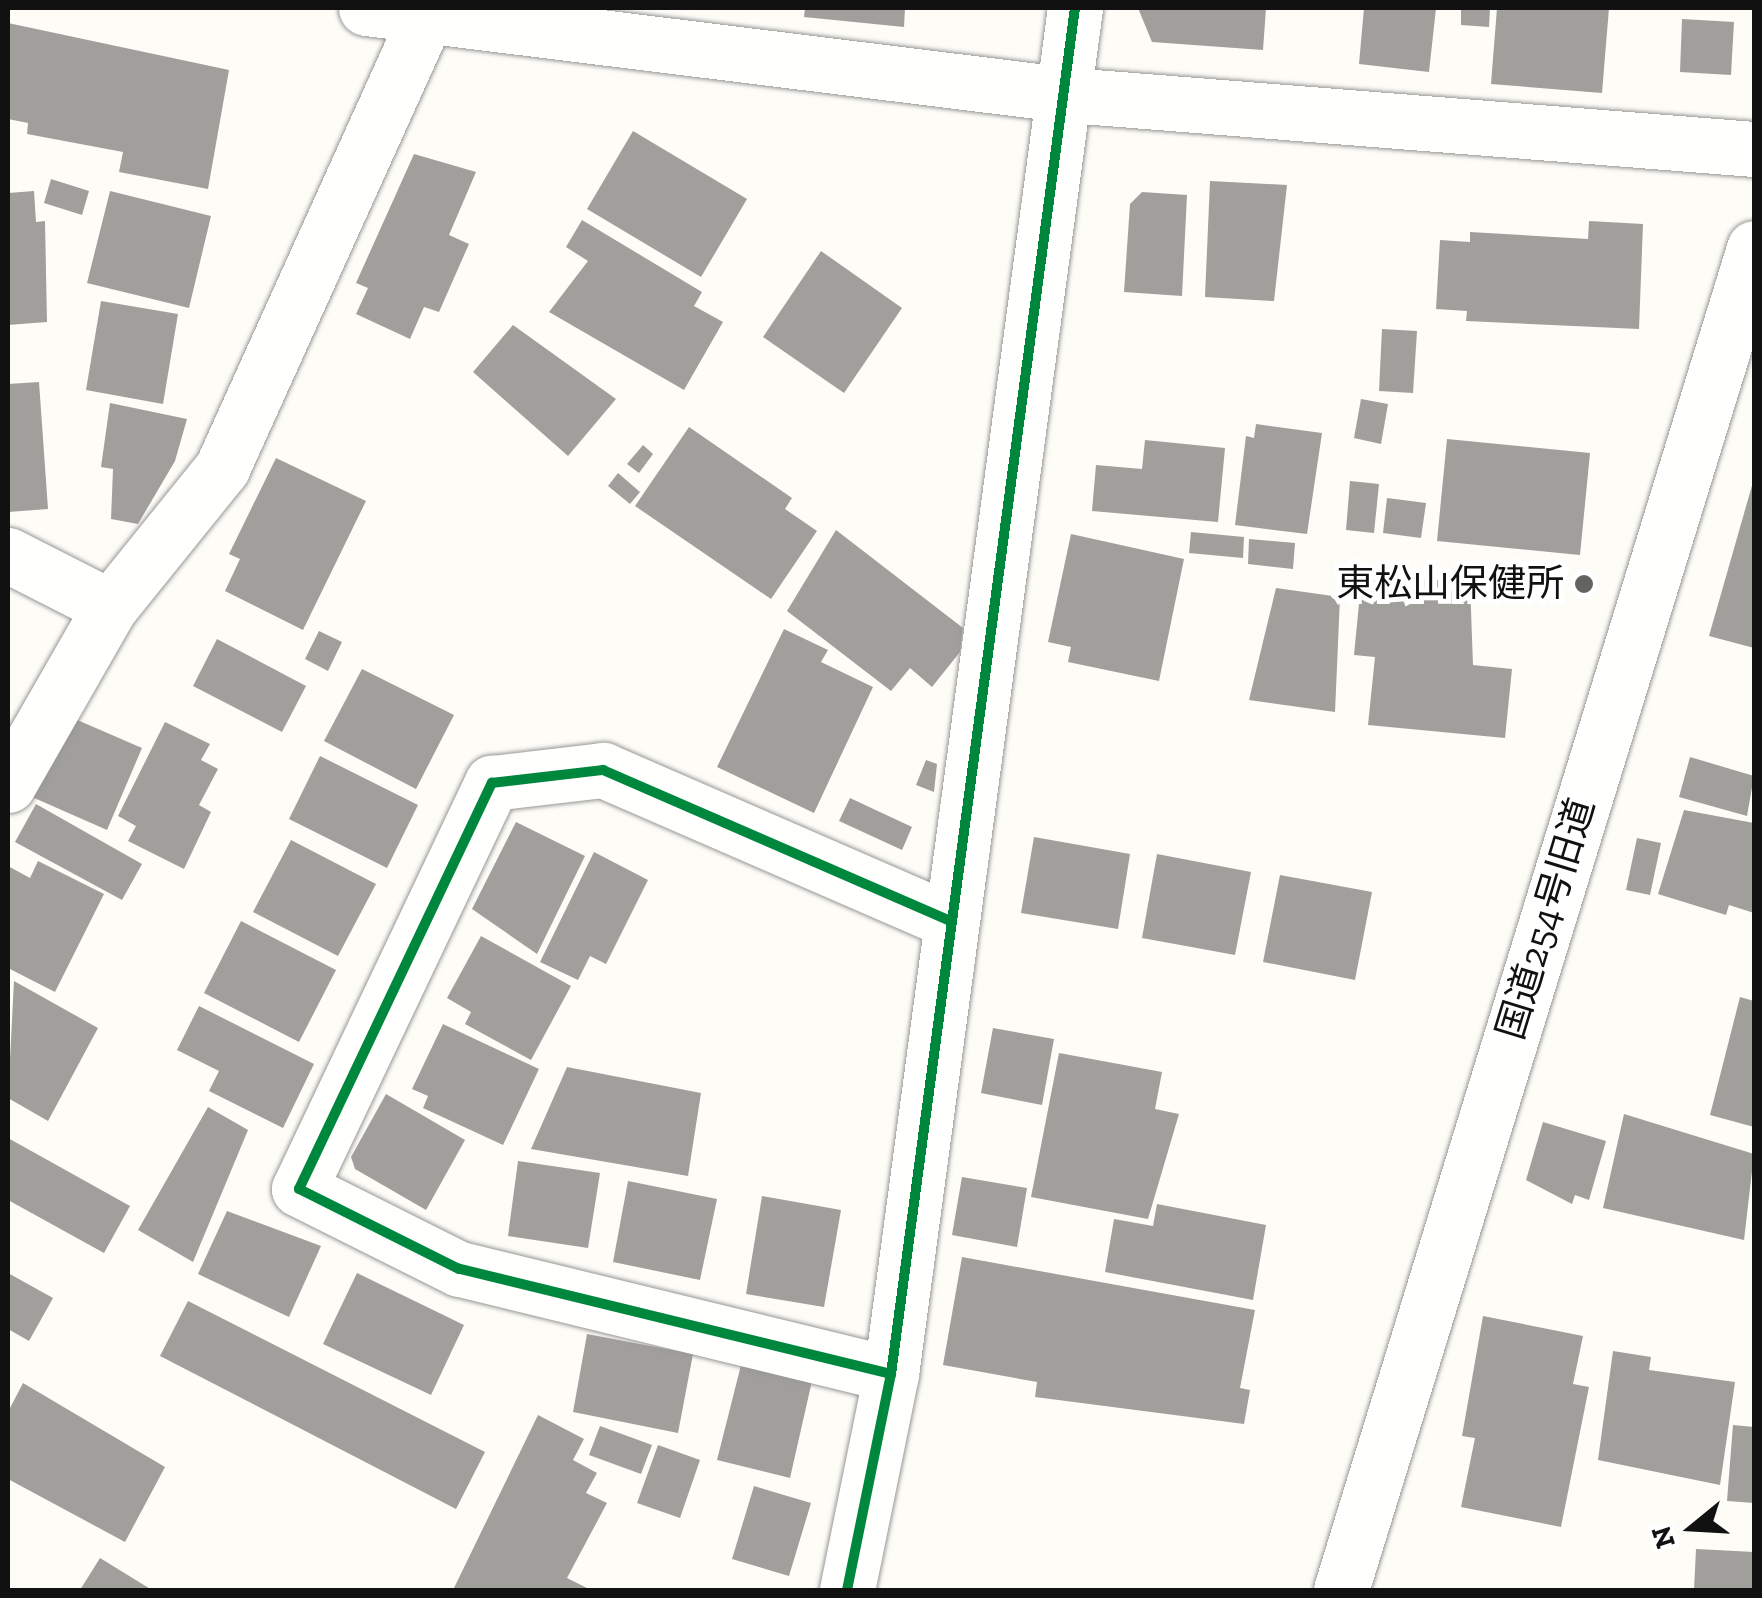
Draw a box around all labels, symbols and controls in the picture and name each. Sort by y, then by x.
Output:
place label: 東松山保健所 [1336,561,1564,607]
marker: 東松山保健所 [1573,573,1595,595]
street label: 国道254号旧道 [1488,793,1604,1045]
north arrow [1642,1478,1742,1578]
text: N [1644,1522,1682,1553]

